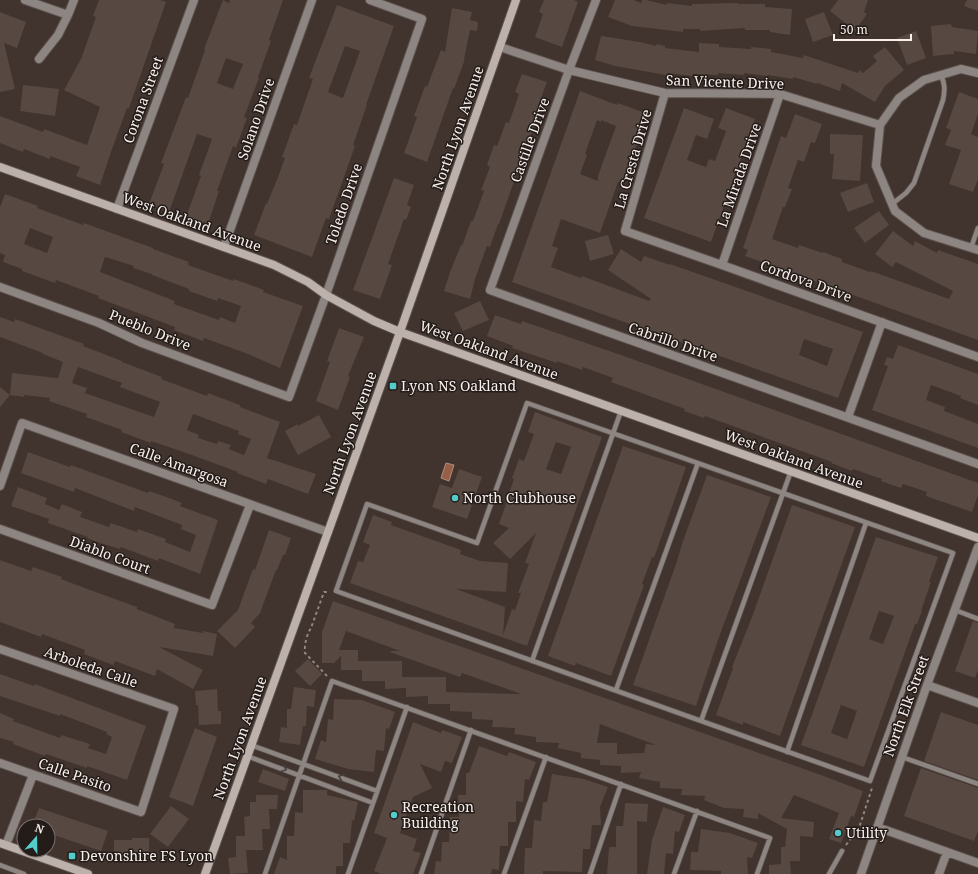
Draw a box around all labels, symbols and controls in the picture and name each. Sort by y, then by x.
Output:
scale bar [834,16,911,42]
text: 50 m [840,21,868,38]
street label: Corona Street [118,54,167,146]
street label: North Lyon Avenue [427,63,488,192]
street label: San Vicente Drive [666,70,785,93]
street label: Solano Drive [233,75,278,162]
street label: Castille Drive [505,95,554,185]
street label: La Cresta Drive [609,107,656,211]
street label: La Mirada Drive [712,120,765,229]
street label: Toledo Drive [321,161,366,247]
street label: West Oakland Avenue [120,188,264,255]
street label: Cordova Drive [758,255,855,306]
street label: Pueblo Drive [107,305,194,355]
street label: West Oakland Avenue [417,316,561,383]
street label: Cabrillo Drive [626,317,720,366]
street label: North Lyon Avenue [318,369,381,497]
place label: Lyon NS Oakland [401,376,517,395]
marker: Lyon NS Oakland [388,381,398,391]
street label: West Oakland Avenue [722,425,866,492]
street label: Calle Amargosa [127,438,231,491]
place label: North Clubhouse [463,488,576,507]
marker: North Clubhouse [450,493,460,503]
street label: Diablo Court [67,531,153,578]
street label: Arboleda Calle [42,642,140,691]
street label: North Elk Street [878,652,933,759]
street label: North Lyon Avenue [208,674,271,802]
street label: Calle Pasito [36,753,114,796]
one-way arrow [280,765,287,773]
one-way arrow [337,773,344,782]
place label: Recreation Building [402,797,474,832]
marker: Recreation Building [389,810,399,820]
north arrow [16,818,56,858]
text: N [33,820,47,837]
place label: Utility [846,823,887,842]
marker: Utility [833,828,843,838]
place label: Devonshire FS Lyon [80,846,213,865]
marker: Devonshire FS Lyon [67,851,77,861]

